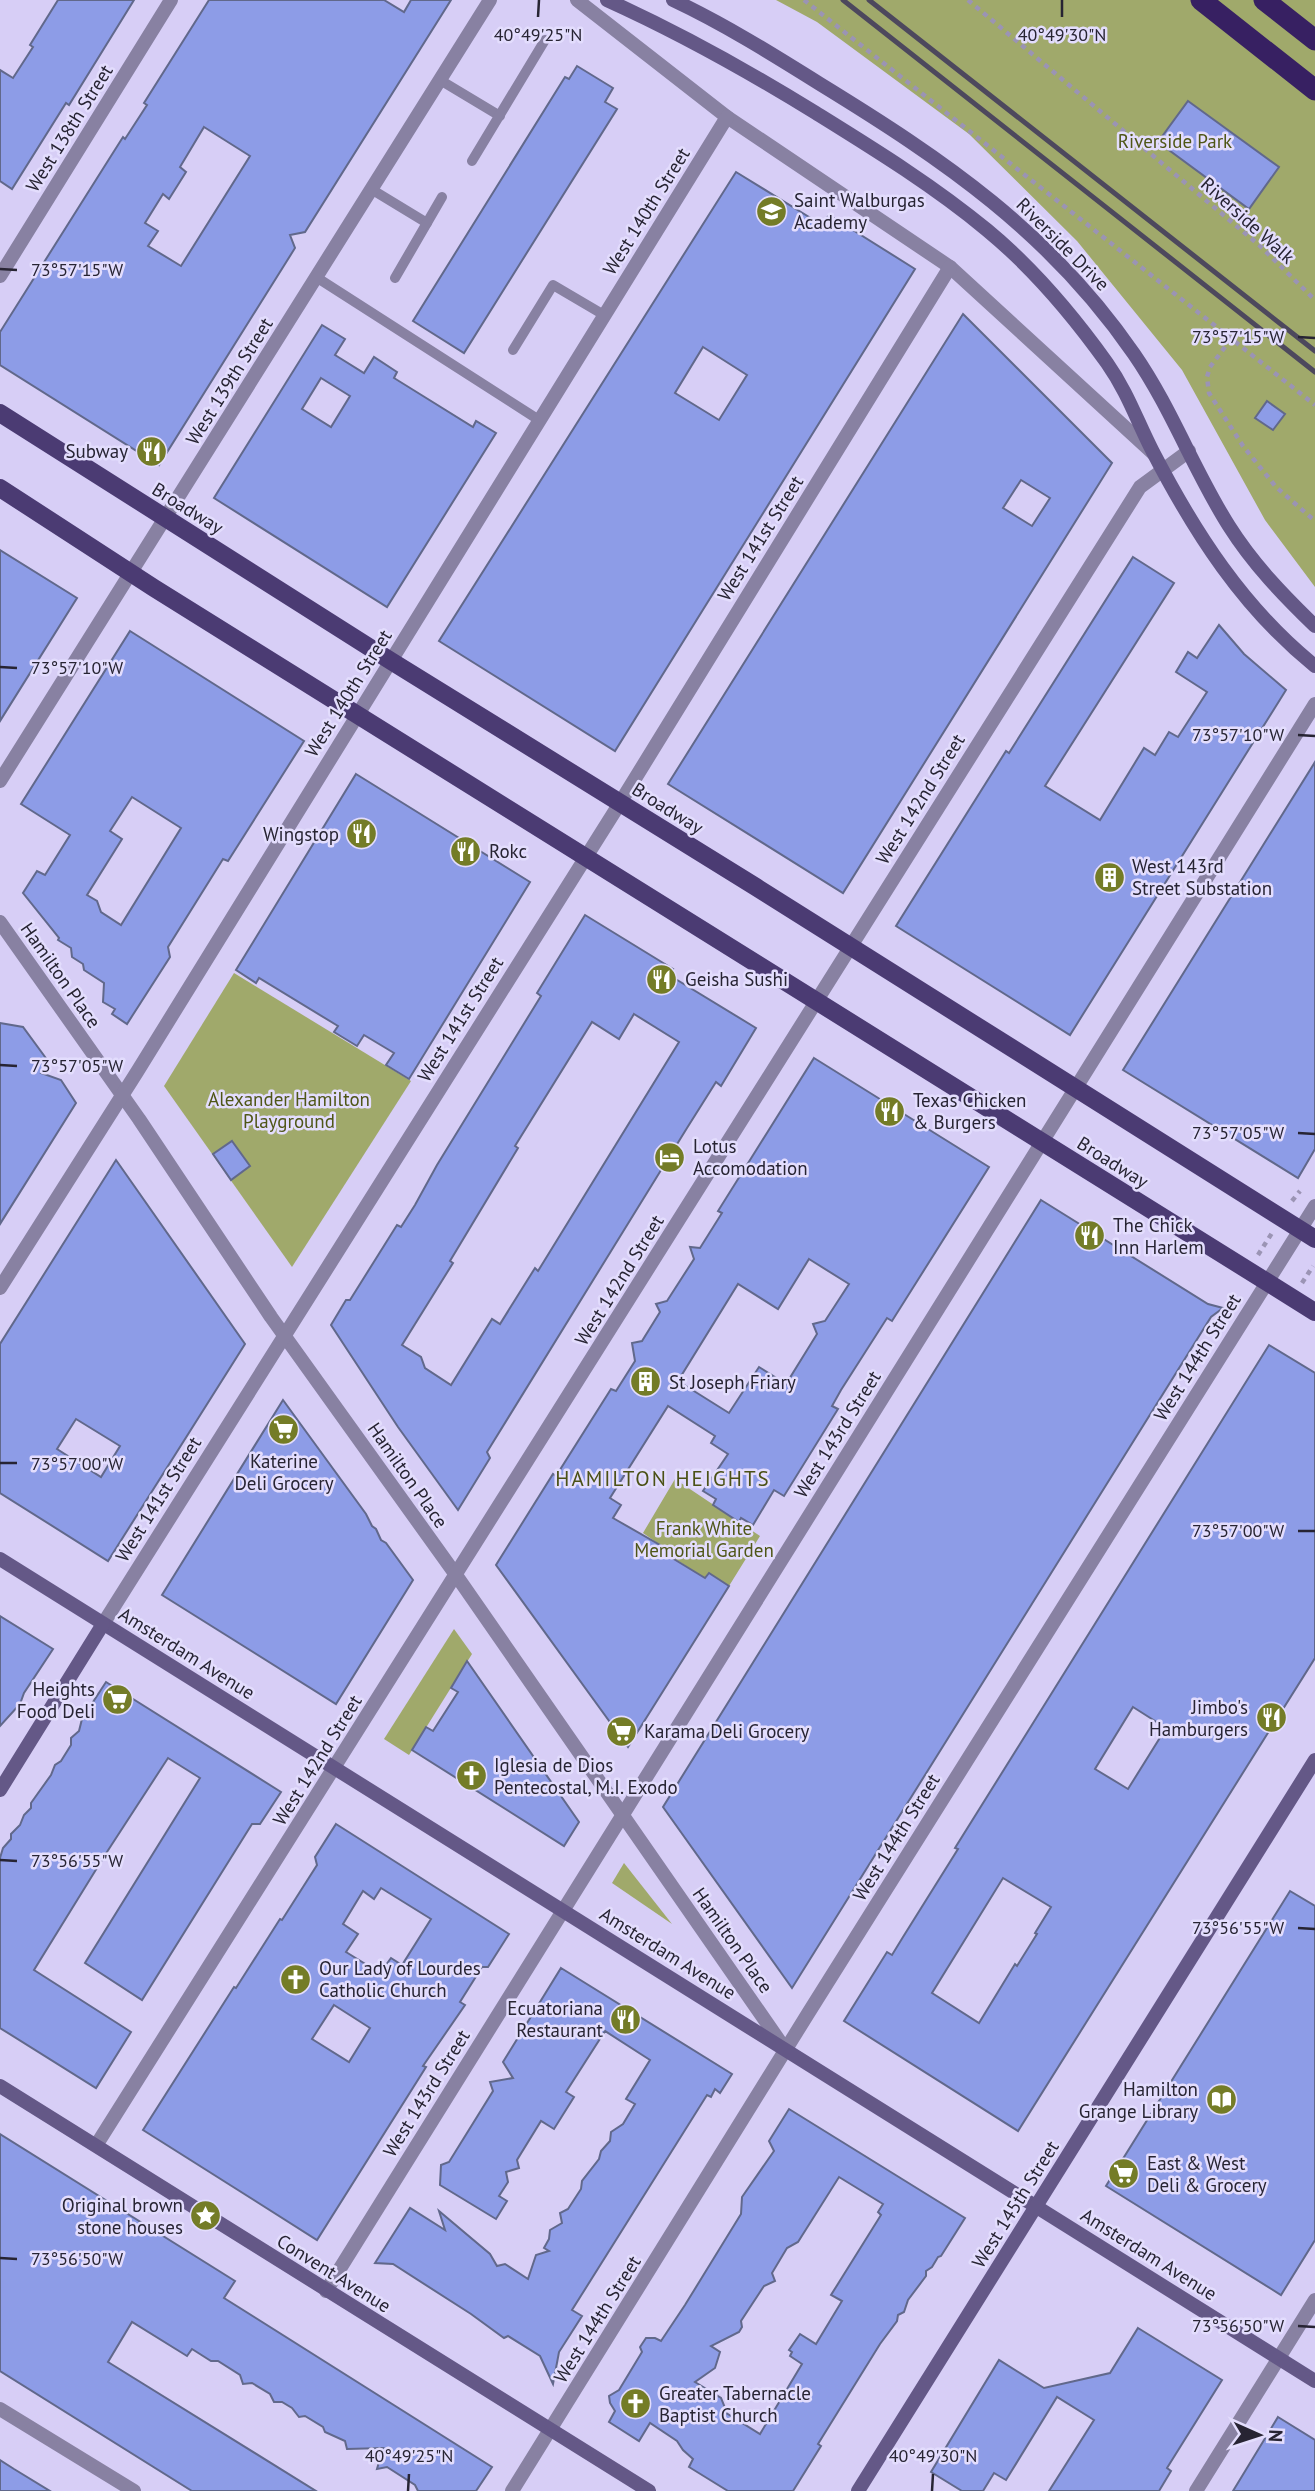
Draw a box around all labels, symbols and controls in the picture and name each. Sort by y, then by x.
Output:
text: 40°49'25"N [494,23,582,46]
text: 40°49'30"N [1018,23,1106,46]
street label: West 138th Street [20,59,118,196]
park label: Riverside Park [1118,129,1232,153]
street label: West 140th Street [597,142,695,279]
street label: Riverside Walk [1196,172,1300,268]
place label: Saint Walburgas Academy [794,188,925,234]
street label: Riverside Drive [1011,192,1115,296]
school or university icon: Saint Walburgas Academy [754,194,788,228]
text: 73°57'15"W [31,258,123,281]
street label: West 139th Street [180,312,278,449]
text: 73°57'15"W [1192,325,1284,348]
restaurant icon: Subway [134,434,168,468]
place label: Subway [65,439,128,463]
street label: West 141st Street [712,470,808,605]
street label: Broadway [148,477,228,539]
street label: West 140th Street [299,624,397,761]
text: 73°57'10"W [31,656,123,679]
text: 73°57'10"W [1192,723,1284,746]
street label: West 142nd Street [870,729,970,869]
street label: Broadway [628,777,708,839]
restaurant icon: Wingstop [345,817,379,851]
place label: Wingstop [263,822,339,846]
restaurant icon: Rokc [449,834,483,868]
place label: Rokc [489,839,527,863]
place label: West 143rd Street Substation [1132,854,1272,900]
building icon: West 143rd Street Substation [1092,860,1126,894]
street label: Hamilton Place [16,918,106,1032]
street label: West 141st Street [412,951,508,1086]
restaurant icon: Geisha Sushi [645,962,679,996]
place label: Geisha Sushi [685,967,788,991]
text: 73°57'05"W [31,1054,123,1077]
park label: Alexander Hamilton Playground [208,1087,370,1133]
place label: Texas Chicken & Burgers [913,1088,1026,1134]
restaurant icon: Texas Chicken & Burgers [873,1094,907,1128]
text: 73°57'05"W [1192,1121,1284,1144]
street label: Broadway [1073,1131,1153,1193]
place label: Lotus Accomodation [693,1134,808,1180]
hotel icon: Lotus Accomodation [653,1140,687,1174]
street label: West 142nd Street [569,1210,669,1350]
place label: The Chick Inn Harlem [1113,1213,1204,1259]
restaurant icon: The Chick Inn Harlem [1073,1219,1107,1253]
street label: West 144th Street [1148,1288,1246,1425]
building icon: St Joseph Friary [629,1365,663,1399]
street label: West 143rd Street [788,1365,886,1502]
place label: St Joseph Friary [669,1370,796,1394]
supermarket icon: Katerine Deli Grocery [267,1413,301,1447]
street label: Hamilton Place [363,1418,453,1532]
street label: West 141st Street [110,1431,206,1566]
place label: Katerine Deli Grocery [234,1449,334,1495]
text: 73°57'00"W [31,1452,123,1475]
district label: HAMILTON HEIGHTS [555,1465,771,1492]
park label: Frank White Memorial Garden [634,1516,774,1562]
text: 73°57'00"W [1192,1519,1284,1542]
street label: Amsterdam Avenue [115,1602,259,1704]
place label: Heights Food Deli [17,1677,95,1723]
supermarket icon: Heights Food Deli [101,1683,135,1717]
street label: West 142nd Street [267,1690,367,1830]
place label: Jimbo's Hamburgers [1149,1695,1248,1741]
restaurant icon: Jimbo's Hamburgers [1254,1701,1288,1735]
supermarket icon: Karama Deli Grocery [604,1714,638,1748]
place label: Karama Deli Grocery [644,1719,810,1743]
place label: Iglesia de Dios Pentecostal, M.I. Exodo [494,1753,678,1799]
church icon: Iglesia de Dios Pentecostal, M.I. Exodo [454,1759,488,1793]
street label: West 144th Street [847,1768,945,1905]
text: 73°56'55"W [31,1849,123,1872]
street label: Hamilton Place [688,1883,778,1997]
street label: Amsterdam Avenue [596,1902,740,2004]
text: 73°56'55"W [1192,1916,1284,1939]
place label: Our Lady of Lourdes Catholic Church [319,1956,481,2002]
church icon: Our Lady of Lourdes Catholic Church [279,1962,313,1996]
place label: Ecuatoriana Restaurant [507,1996,604,2042]
restaurant icon: Ecuatoriana Restaurant [609,2002,643,2036]
street label: West 143rd Street [377,2024,475,2161]
place label: Hamilton Grange Library [1079,2077,1198,2123]
library icon: Hamilton Grange Library [1204,2083,1238,2117]
street label: West 145th Street [966,2135,1064,2272]
place label: East & West Deli & Grocery [1147,2151,1267,2197]
supermarket icon: East & West Deli & Grocery [1107,2157,1141,2191]
place label: Original brown stone houses [62,2193,183,2239]
place icon: Original brown stone houses [189,2199,223,2233]
street label: Amsterdam Avenue [1077,2203,1221,2305]
street label: Convent Avenue [273,2228,395,2318]
text: 73°56'50"W [31,2247,123,2270]
street label: West 144th Street [548,2250,646,2387]
text: 73°56'50"W [1192,2314,1284,2337]
place label: Greater Tabernacle Baptist Church [659,2381,811,2427]
church icon: Greater Tabernacle Baptist Church [619,2387,653,2421]
north arrow [1224,2400,1294,2470]
text: N [1264,2429,1288,2443]
text: 40°49'25"N [365,2444,453,2467]
text: 40°49'30"N [889,2444,977,2467]

